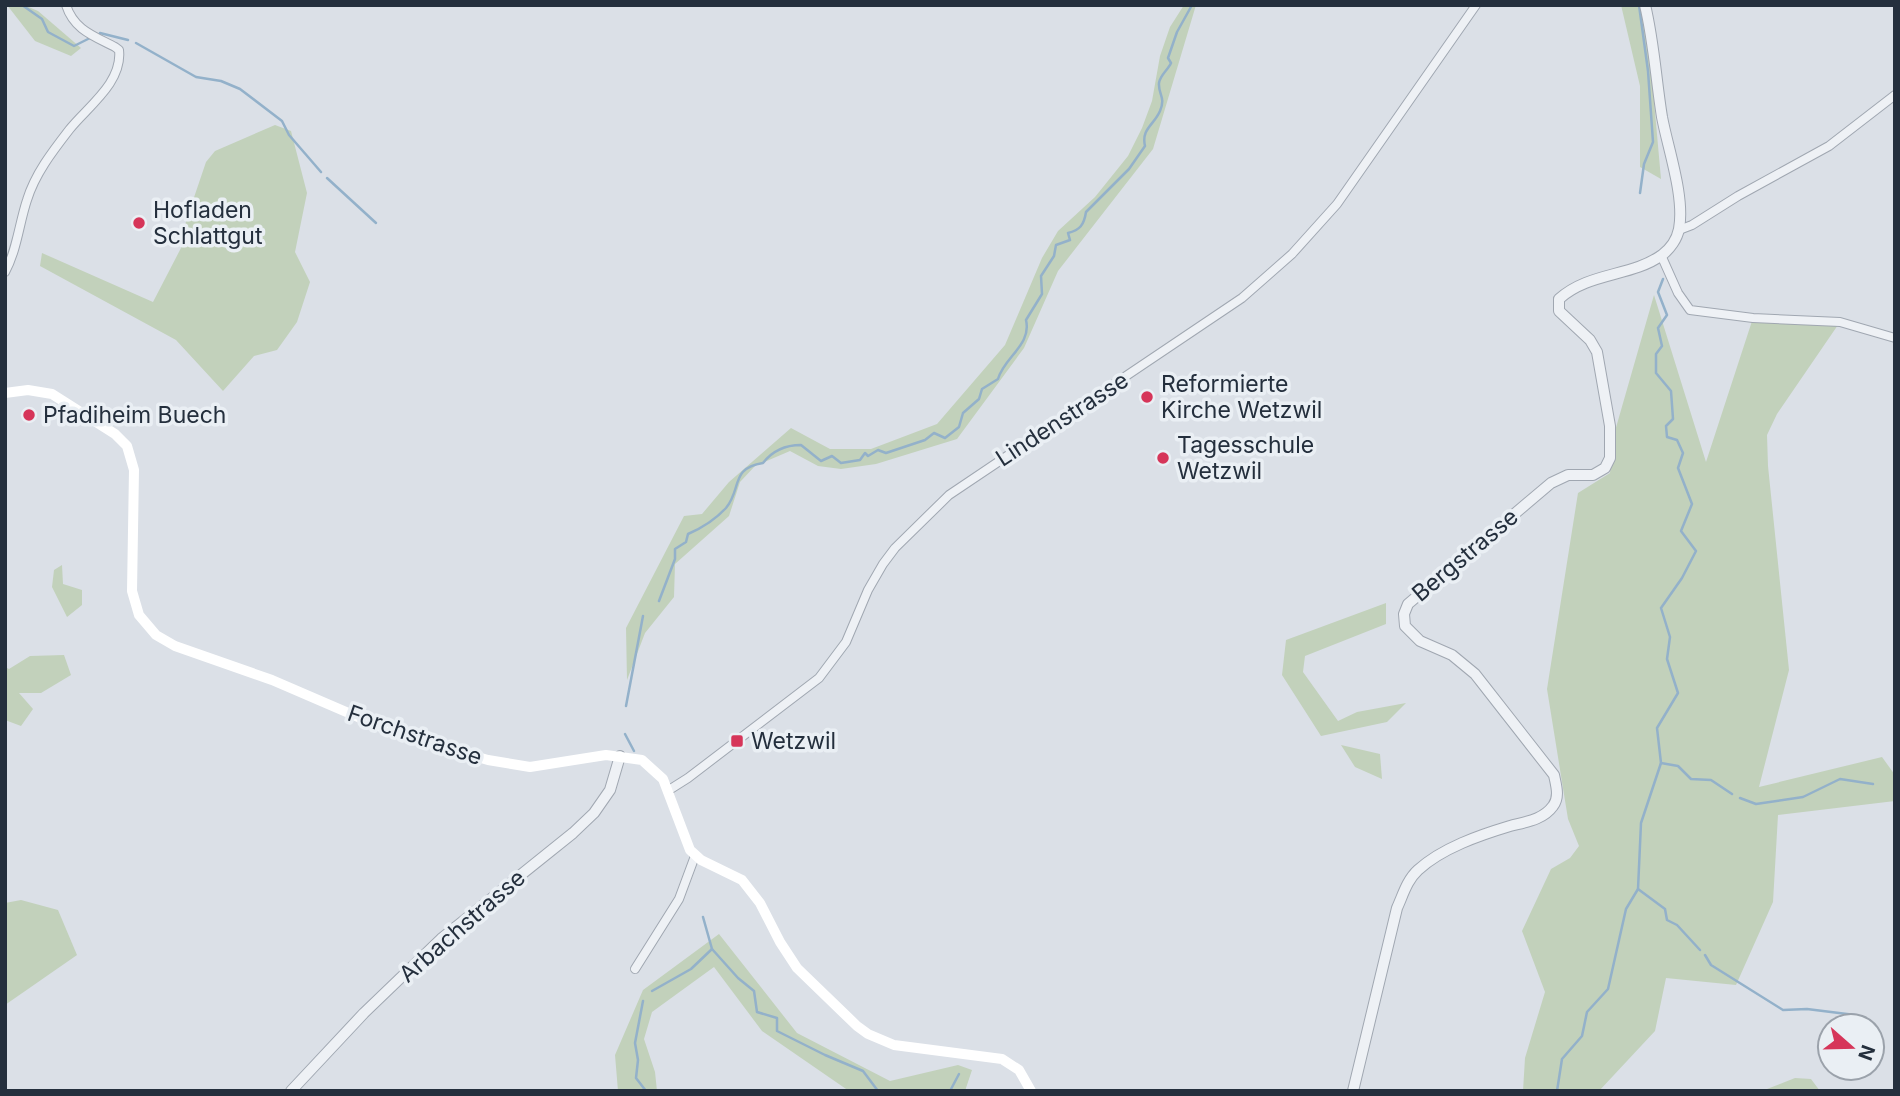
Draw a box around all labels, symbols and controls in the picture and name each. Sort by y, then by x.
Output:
place label: Hofladen Schlattgut [153,196,263,250]
marker: Hofladen Schlattgut [131,215,147,231]
street label: Lindenstrasse [991,366,1133,472]
place label: Reformierte Kirche Wetzwil [1161,370,1322,424]
marker: Reformierte Kirche Wetzwil [1139,389,1155,405]
place label: Pfadiheim Buech [43,401,226,429]
marker: Pfadiheim Buech [21,407,37,423]
place label: Tagesschule Wetzwil [1177,431,1314,485]
marker: Tagesschule Wetzwil [1155,450,1171,466]
street label: Bergstrasse [1406,503,1524,607]
street label: Forchstrasse [344,699,486,771]
place label: Wetzwil [751,727,836,755]
marker: Wetzwil [729,733,745,749]
street label: Arbachstrasse [393,864,531,988]
north arrow [1816,1012,1886,1082]
text: N [1853,1042,1880,1063]

